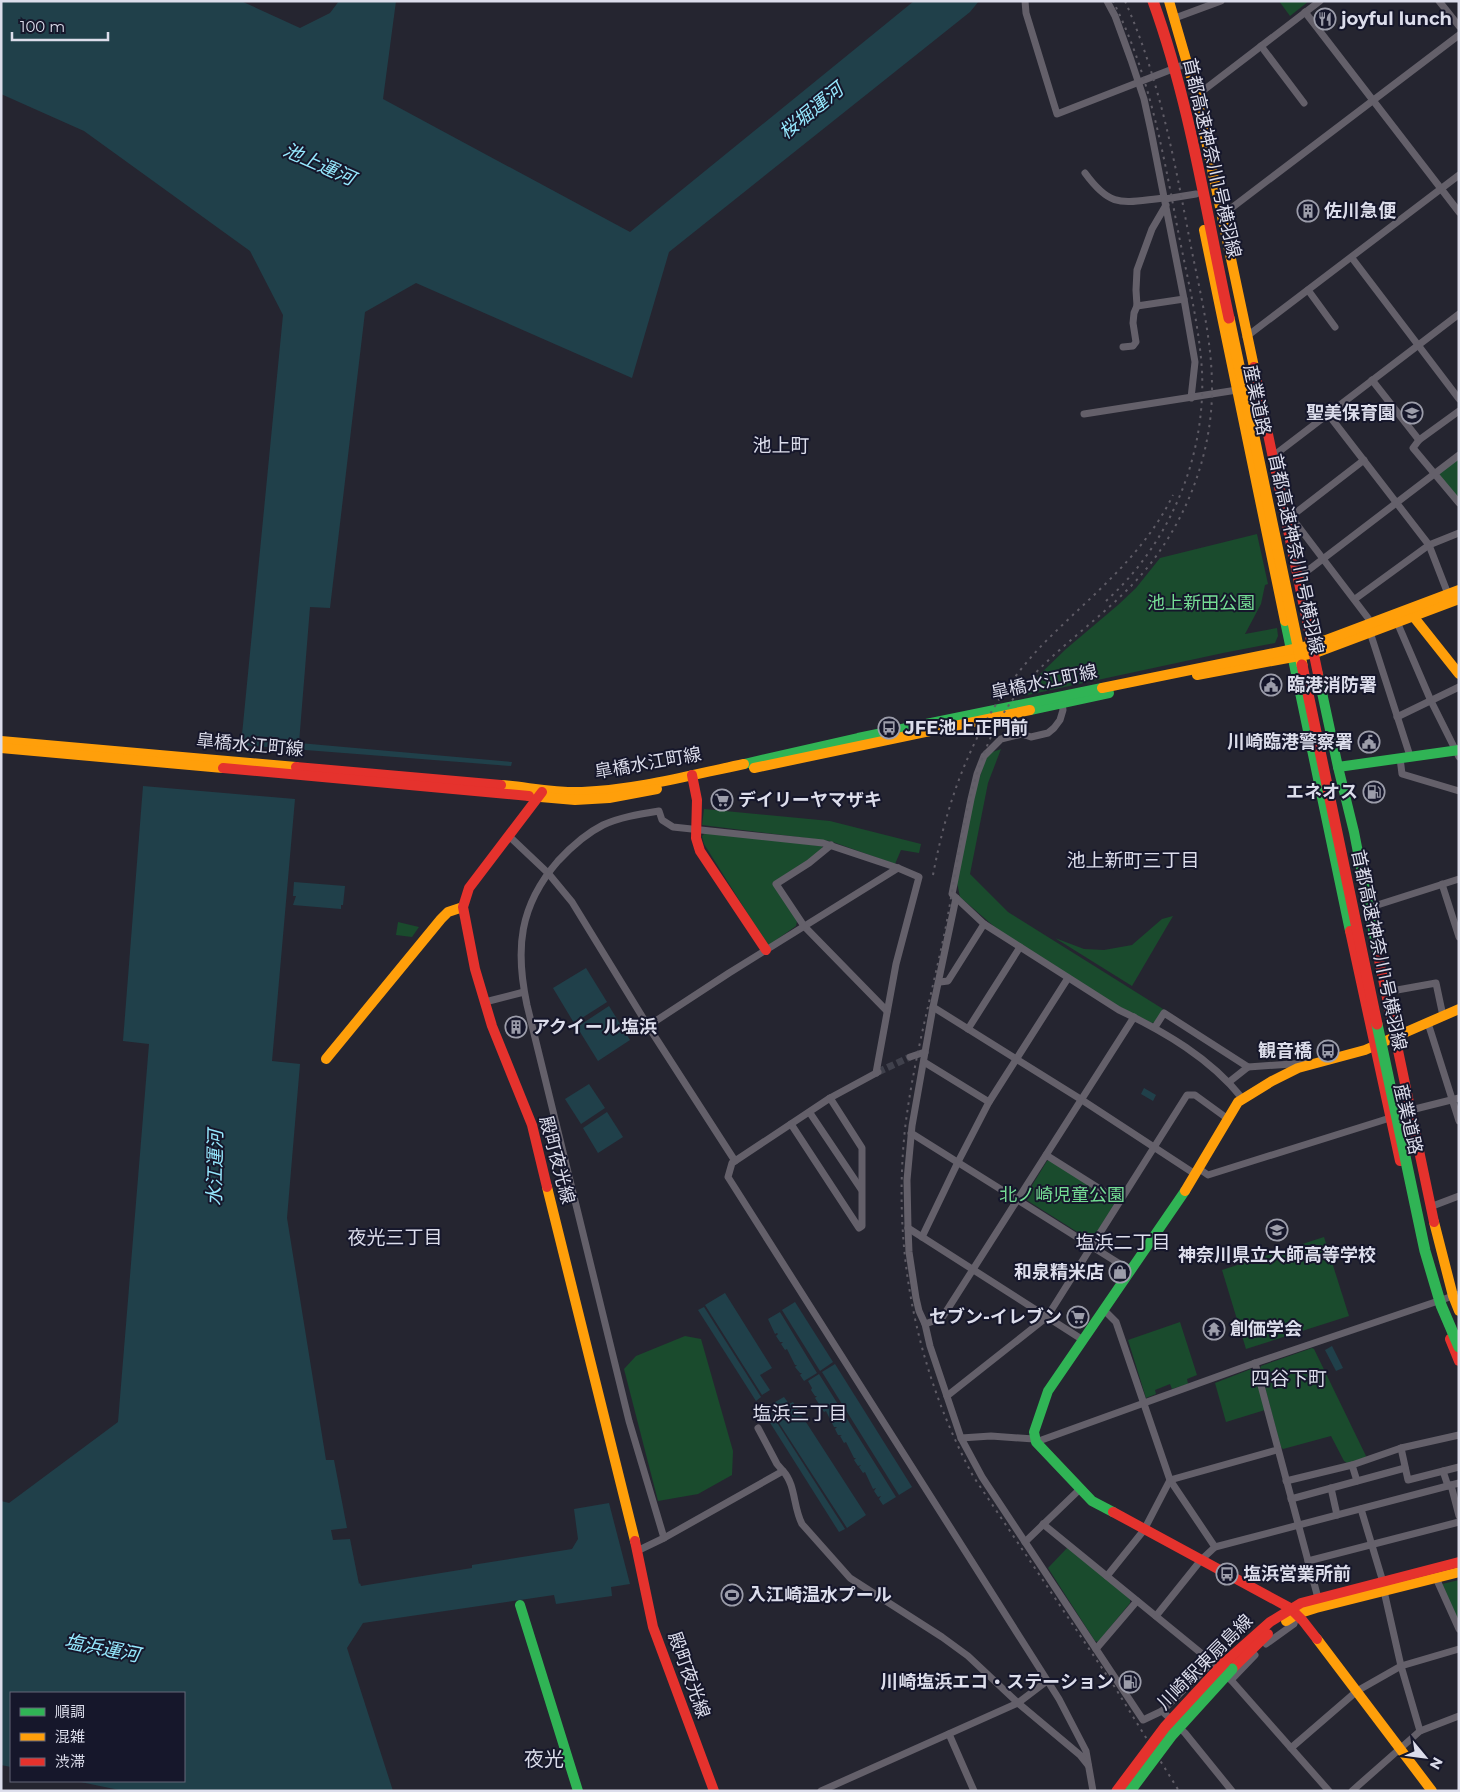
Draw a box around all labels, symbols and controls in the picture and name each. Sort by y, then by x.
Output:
restaurant icon: joyful lunch [1313,7,1337,31]
place label: joyful lunch [1339,8,1452,30]
scale bar [12,10,109,42]
text: 100 m [20,17,65,36]
street label: 首都高速神奈川1号横羽線 [1178,56,1246,260]
water label: 桜堀運河 [774,76,851,144]
water label: 池上運河 [280,138,362,192]
building icon: 佐川急便 [1296,199,1320,223]
place label: 佐川急便 [1324,200,1397,222]
street label: 産業道路 [1239,362,1275,438]
school or university icon: 聖美保育園 [1400,401,1424,425]
place label: 聖美保育園 [1306,402,1396,424]
district label: 池上町 [752,434,810,457]
street label: 首都高速神奈川1号横羽線 [1264,452,1328,656]
park label: 池上新田公園 [1147,592,1255,614]
street label: 皐橋水江町線 [989,660,1099,704]
public building icon: 臨港消防署 [1259,673,1283,697]
place label: 臨港消防署 [1287,674,1377,696]
bus stop icon: JFE池上正門前 [877,716,901,740]
place label: JFE池上正門前 [904,717,1028,739]
street label: 皐橋水江町線 [195,729,305,761]
public building icon: 川崎臨港警察署 [1357,730,1381,754]
place label: 川崎臨港警察署 [1227,731,1353,753]
street label: 皐橋水江町線 [593,743,703,783]
fuel station icon: エネオス [1362,780,1386,804]
place label: エネオス [1286,781,1358,803]
supermarket icon: デイリーヤマザキ [710,788,734,812]
place label: デイリーヤマザキ [738,789,882,811]
street label: 首都高速神奈川1号横羽線 [1347,848,1411,1052]
district label: 池上新町三丁目 [1066,849,1200,872]
building icon: アクイール塩浜 [504,1015,528,1039]
place label: アクイール塩浜 [532,1016,657,1038]
bus stop icon: 観音橋 [1316,1039,1340,1063]
place label: 観音橋 [1258,1040,1312,1062]
street label: 産業道路 [1389,1081,1427,1157]
street label: 殿町夜光線 [535,1114,579,1206]
water label: 水江運河 [203,1126,227,1206]
park label: 北ノ崎児童公園 [999,1184,1125,1206]
school or university icon: 神奈川県立大師高等学校 [1265,1218,1289,1242]
district label: 夜光三丁目 [347,1226,443,1249]
district label: 塩浜二丁目 [1075,1231,1171,1254]
place label: 神奈川県立大師高等学校 [1178,1244,1376,1266]
shop icon: 和泉精米店 [1108,1260,1132,1284]
place label: 和泉精米店 [1014,1261,1104,1283]
supermarket icon: セブン-イレブン [1066,1305,1090,1329]
place label: セブン-イレブン [929,1306,1062,1328]
temple icon: 創価学会 [1202,1317,1226,1341]
place label: 創価学会 [1230,1318,1302,1340]
district label: 四谷下町 [1251,1367,1327,1390]
district label: 塩浜三丁目 [752,1402,848,1425]
bus stop icon: 塩浜営業所前 [1215,1562,1239,1586]
place label: 塩浜営業所前 [1243,1563,1351,1585]
sports icon: 入江崎温水プール [720,1583,744,1607]
place label: 入江崎温水プール [748,1584,892,1606]
street label: 川崎駅東扇島線 [1153,1610,1257,1714]
water label: 塩浜運河 [62,1629,145,1667]
street label: 殿町夜光線 [663,1629,715,1721]
fuel station icon: 川崎塩浜エコ・ステーション [1118,1670,1142,1694]
place label: 川崎塩浜エコ・ステーション [880,1671,1114,1693]
legend [10,1692,185,1782]
text: 順調 [55,1702,85,1721]
text: 混雑 [55,1727,85,1746]
north arrow [1400,1732,1450,1782]
district label: 夜光 [524,1747,564,1771]
text: 渋滞 [55,1752,85,1771]
text: N [1426,1754,1447,1773]

